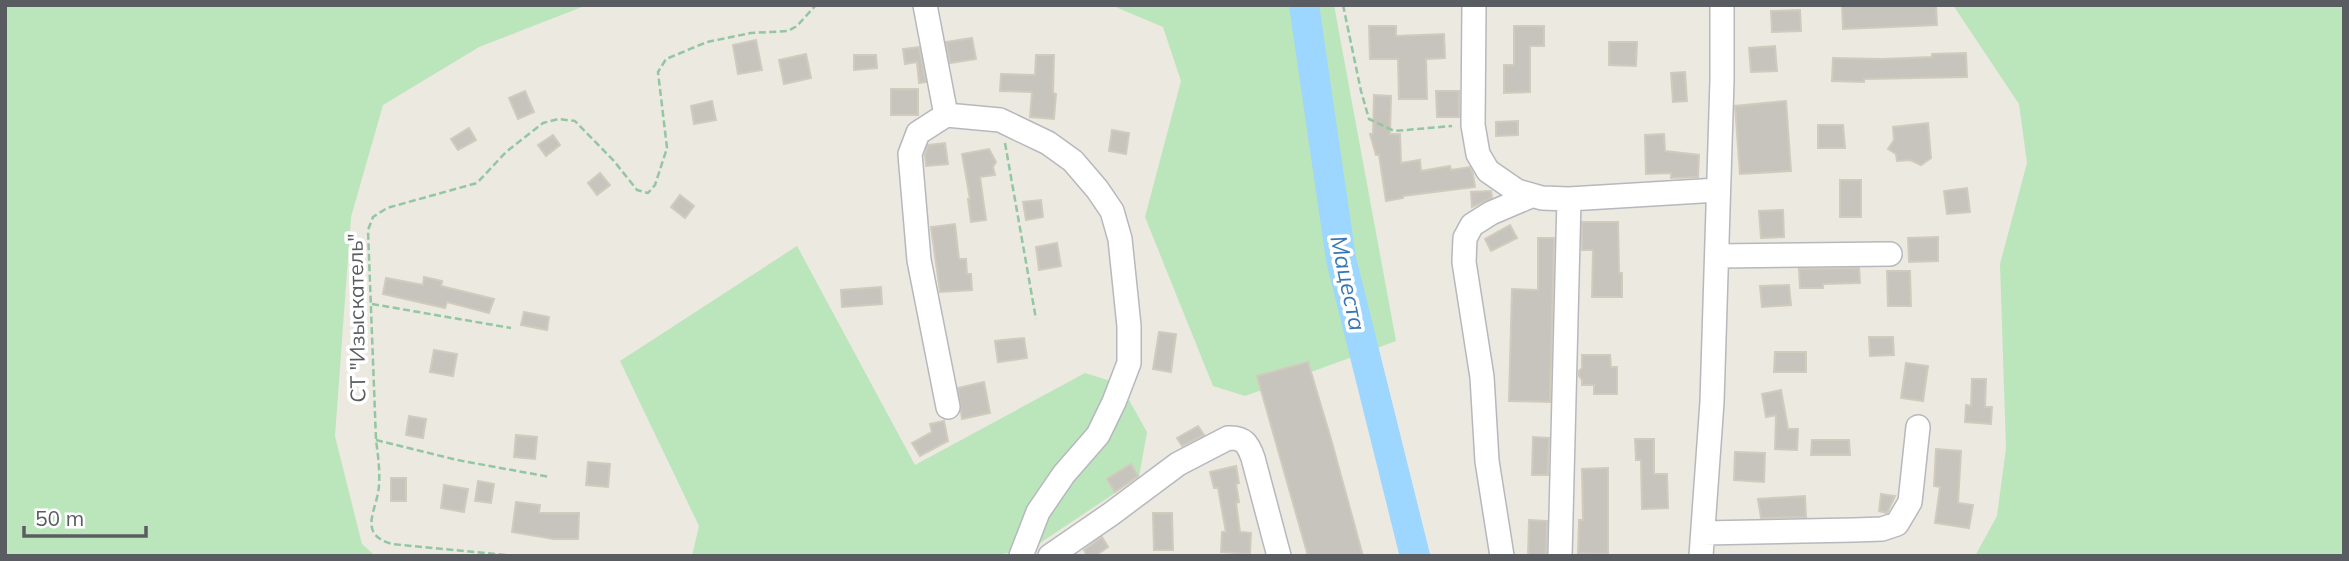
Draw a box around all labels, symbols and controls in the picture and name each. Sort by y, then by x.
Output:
street label: СТ "Изыскатель" [342,233,370,403]
water label: Мацеста [1324,233,1373,333]
scale bar [24,494,147,538]
text: 50 m [35,505,84,531]

